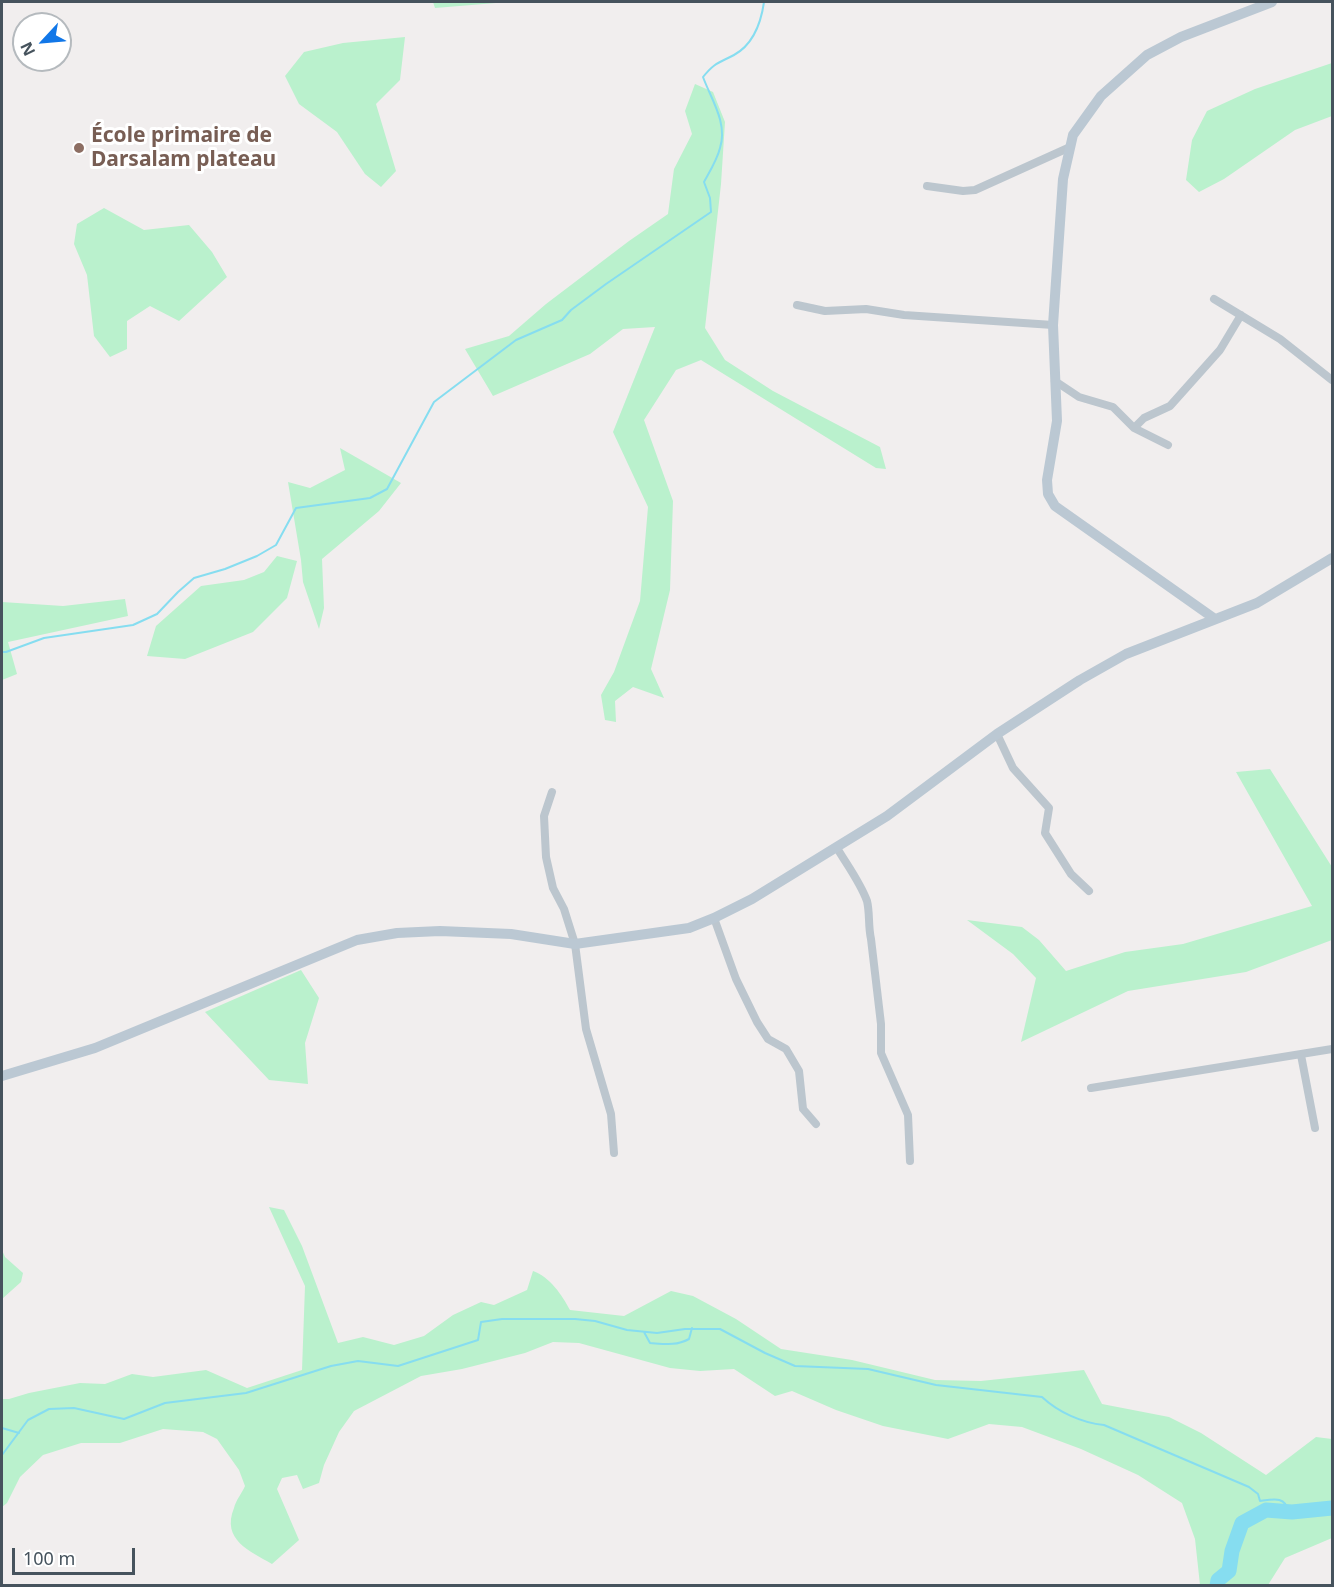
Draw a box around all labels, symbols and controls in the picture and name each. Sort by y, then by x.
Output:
north arrow [12,12,72,72]
text: N [15,38,40,60]
place label: École primaire de Darsalam plateau [91,123,276,173]
marker: École primaire de Darsalam plateau [72,141,86,155]
scale bar [15,1536,138,1574]
text: 100 m [23,1546,75,1570]

